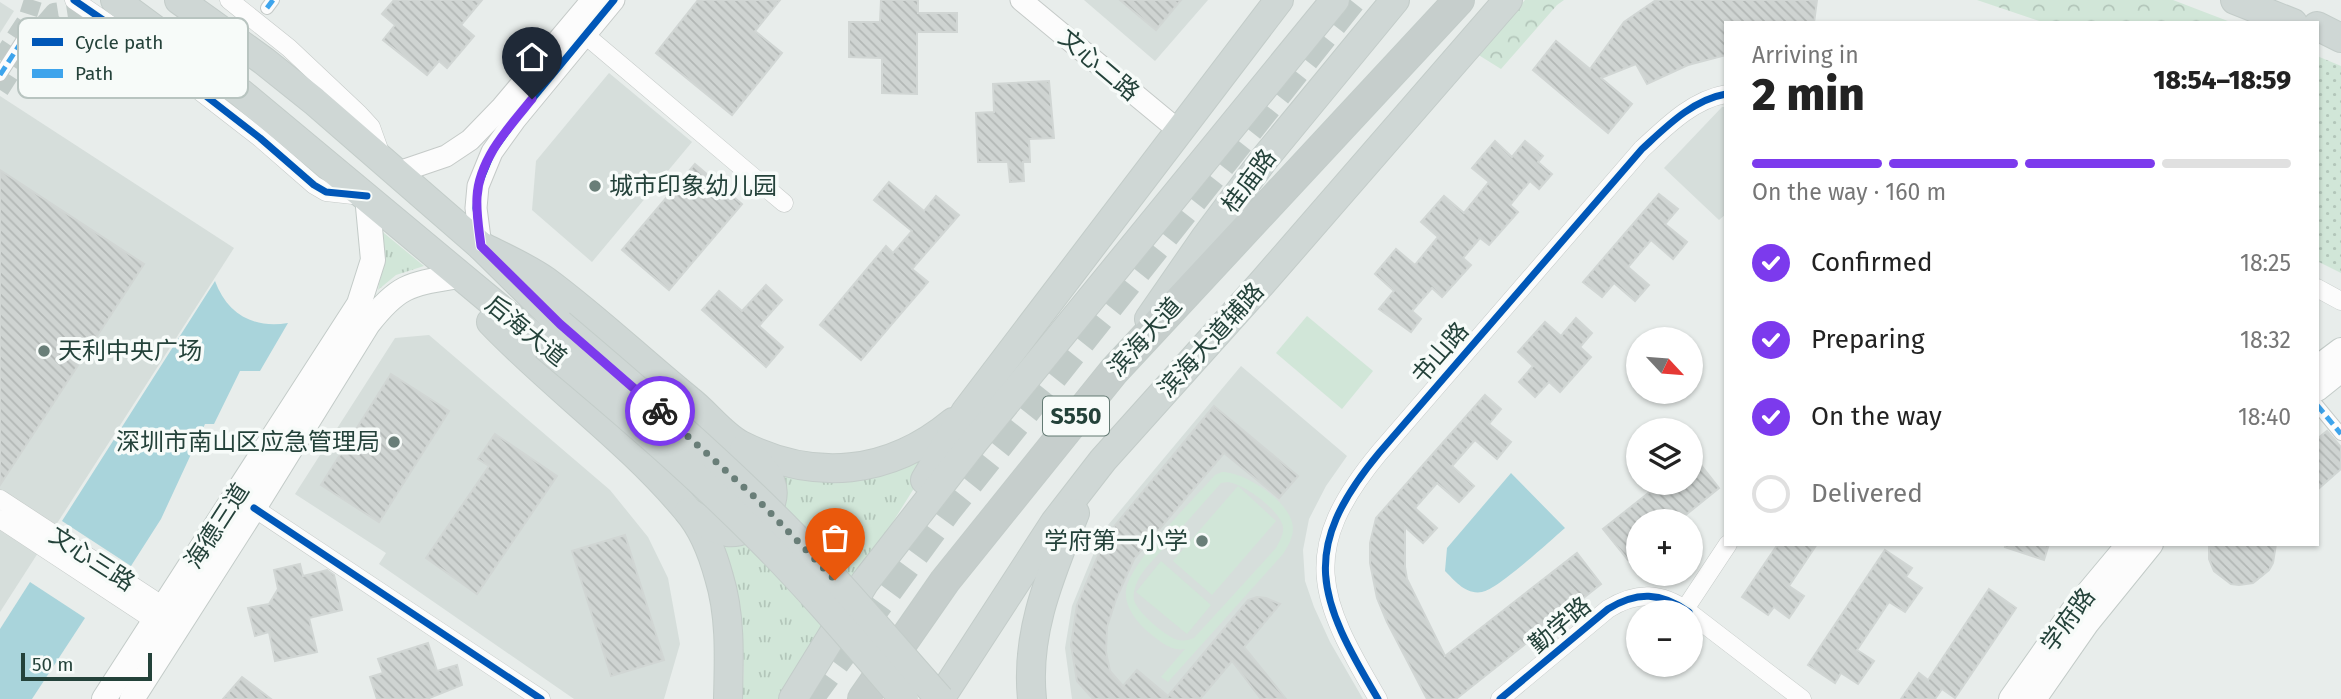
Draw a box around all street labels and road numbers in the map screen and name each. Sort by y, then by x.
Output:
street label: 文心二路 [1053,23,1145,107]
street label: 桂庙路 [1216,144,1282,218]
street label: 滨海大道辅路 [1152,277,1270,403]
street label: 后海大道 [480,290,572,372]
street label: 滨海大道 [1102,292,1188,382]
street label: 书山路 [1406,317,1474,389]
road number: S550 [1043,396,1109,436]
street label: 海德三道 [179,478,255,574]
street label: 文心三路 [44,521,140,597]
street label: 学府路 [2035,583,2101,657]
street label: 勤学路 [1523,591,1597,659]

